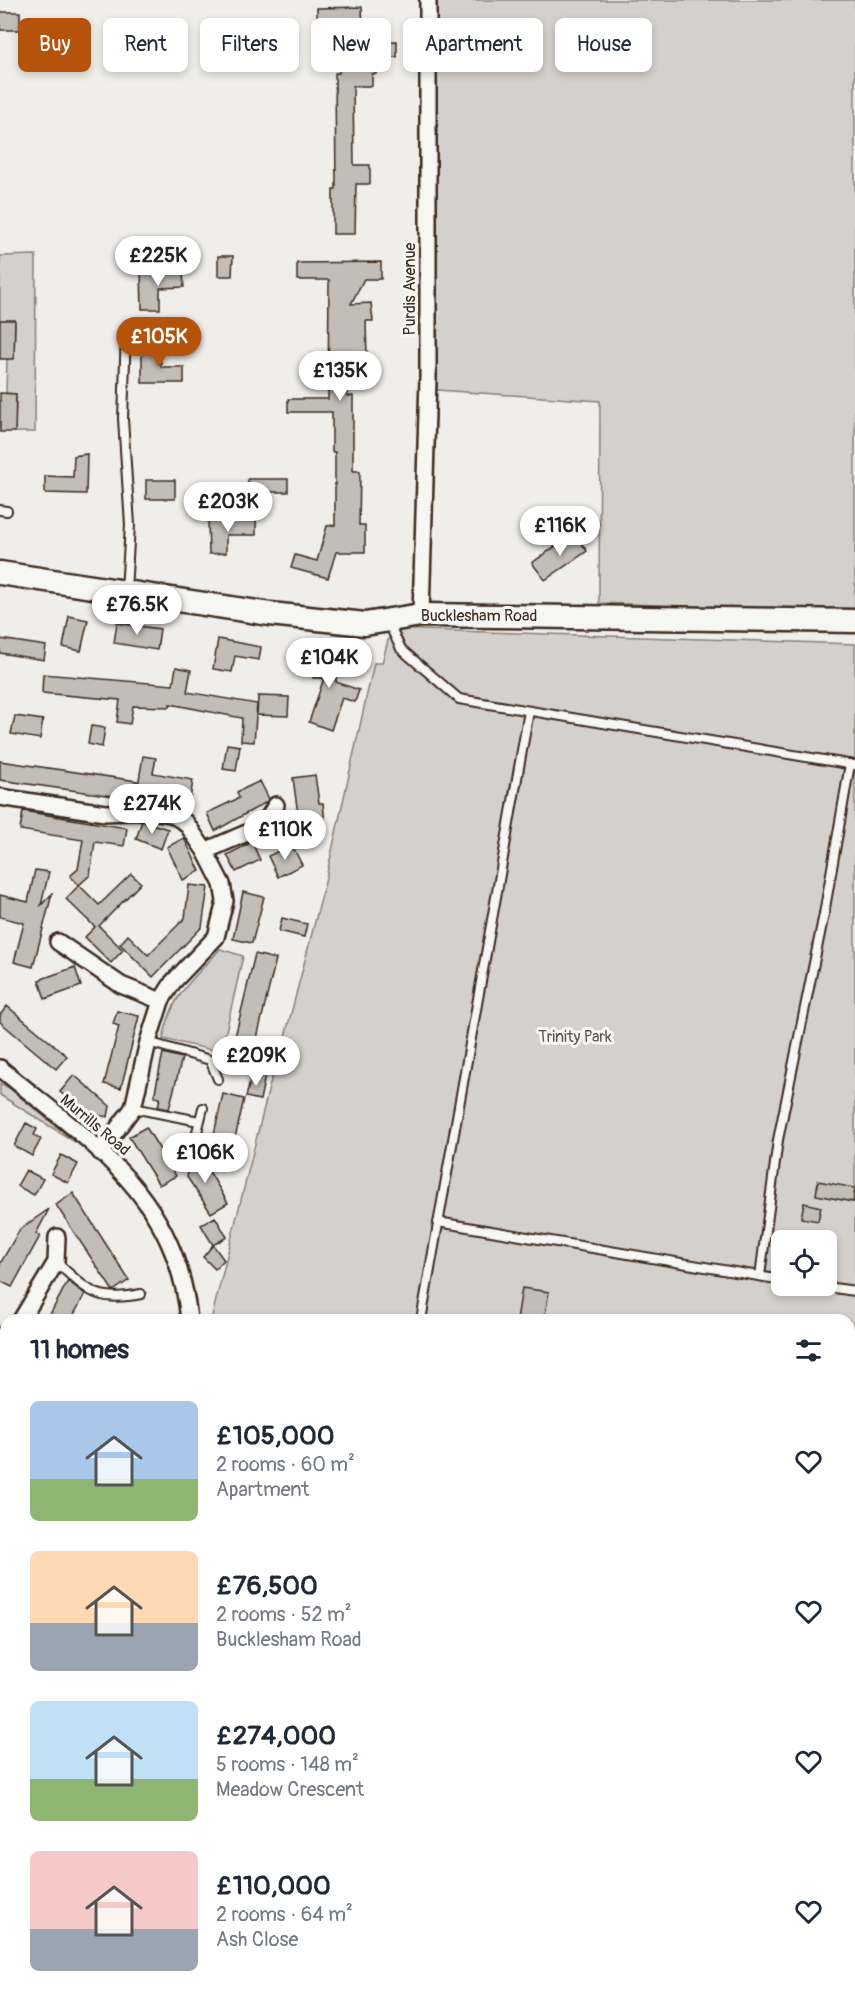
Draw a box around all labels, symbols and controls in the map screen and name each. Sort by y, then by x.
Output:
chip: Buy [18,18,91,72]
chip: Rent [103,18,188,72]
chip: Filters [200,18,299,72]
chip: New [311,18,391,72]
chip: Apartment [403,18,543,72]
chip: House [555,18,652,72]
pin: £225K [116,236,200,287]
text: £225K [129,243,187,268]
street label: Purdis Avenue [400,243,420,335]
pin: £105K [117,317,201,368]
text: £105K [130,324,188,349]
pin: £135K [298,351,382,402]
text: £135K [313,358,367,383]
pin: £203K [186,482,270,533]
text: £203K [198,489,258,514]
pin: £116K [518,506,602,557]
text: £116K [534,513,586,538]
pin: £76.5K [88,585,186,636]
text: £76.5K [106,592,168,617]
street label: Bucklesham Road [421,606,537,626]
pin: £104K [287,638,371,689]
text: £104K [300,645,358,670]
pin: £274K [110,784,194,835]
text: £274K [123,791,181,816]
pin: £110K [243,810,327,861]
text: £110K [258,817,312,842]
park label: Trinity Park [538,1027,612,1047]
pin: £209K [214,1036,298,1087]
text: £209K [226,1043,286,1068]
street label: Murrills Road [56,1090,134,1160]
pin: £106K [163,1133,247,1184]
text: £106K [176,1140,234,1165]
map controls [771,1230,837,1296]
button: locate [771,1230,837,1296]
text: 11 homes [30,1334,129,1366]
icon: filters [792,1334,825,1367]
text: £105,000 [216,1420,335,1452]
icon: home [78,1425,150,1497]
icon: heart [792,1445,825,1478]
text: 2 rooms · 60 m² [216,1452,355,1477]
text: Apartment [216,1477,309,1502]
text: £76,500 [216,1570,318,1602]
icon: home [78,1575,150,1647]
icon: heart [792,1595,825,1628]
text: 2 rooms · 52 m² [216,1602,352,1627]
text: Bucklesham Road [216,1627,362,1652]
text: £274,000 [216,1720,336,1752]
icon: home [78,1725,150,1797]
icon: heart [792,1745,825,1778]
text: 5 rooms · 148 m² [216,1752,359,1777]
text: Meadow Crescent [216,1777,364,1802]
text: £110,000 [216,1870,331,1902]
icon: home [78,1875,150,1947]
icon: heart [792,1895,825,1928]
text: 2 rooms · 64 m² [216,1902,353,1927]
text: Ash Close [216,1927,298,1952]

